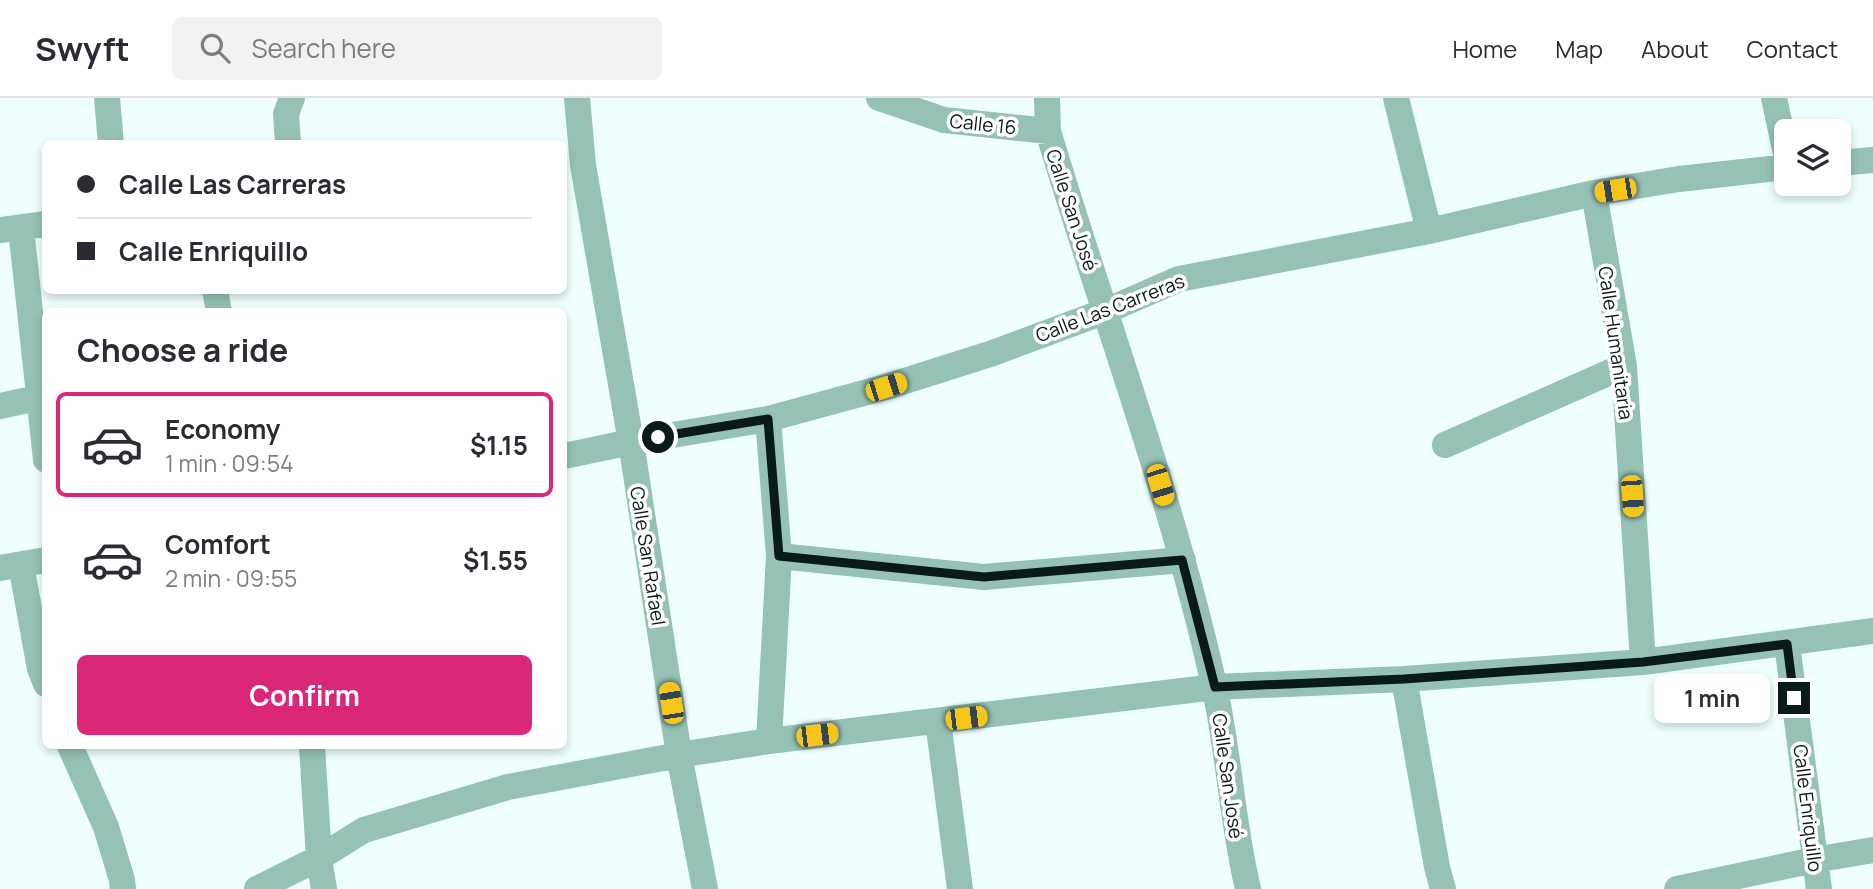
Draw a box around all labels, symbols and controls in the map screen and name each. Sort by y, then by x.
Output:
search box [172,17,662,80]
text: Swyft [35,26,130,71]
icon: search [196,29,234,67]
text: Search here [252,30,396,66]
text: Home [1452,32,1517,65]
text: Map [1555,32,1603,65]
text: About [1641,32,1709,65]
text: Contact [1747,32,1838,65]
street label: Calle 16 [948,108,1018,140]
map controls [1774,119,1851,196]
button: layers [1774,119,1851,196]
street label: Calle San José [1040,146,1104,274]
text: Calle Las Carreras [119,166,346,202]
car [1593,176,1638,204]
text: Calle Enriquillo [119,233,308,269]
street label: Calle Humanitaria [1592,265,1640,421]
street label: Calle Las Carreras [1032,268,1188,348]
text: Choose a ride [77,328,288,372]
car [863,371,910,403]
text: Economy [165,411,280,447]
icon: car [81,413,144,476]
route start [642,421,674,453]
text: $1.15 [470,427,528,463]
text: 1 min · 09:54 [165,447,294,479]
car [1144,462,1177,508]
car [1621,474,1644,518]
street label: Calle San Rafael [624,485,672,627]
text: Comfort [165,526,271,562]
icon: car [81,528,144,591]
text: $1.55 [463,542,528,578]
text: 2 min · 09:55 [165,562,297,594]
button: Confirm [77,655,532,735]
callout: 1 min [1654,674,1770,722]
car [658,681,685,725]
text: 1 min [1684,682,1740,714]
route end [1778,682,1810,714]
car [944,705,989,731]
street label: Calle San José [1206,712,1250,840]
car [795,722,840,748]
street label: Calle Enriquillo [1787,743,1829,873]

